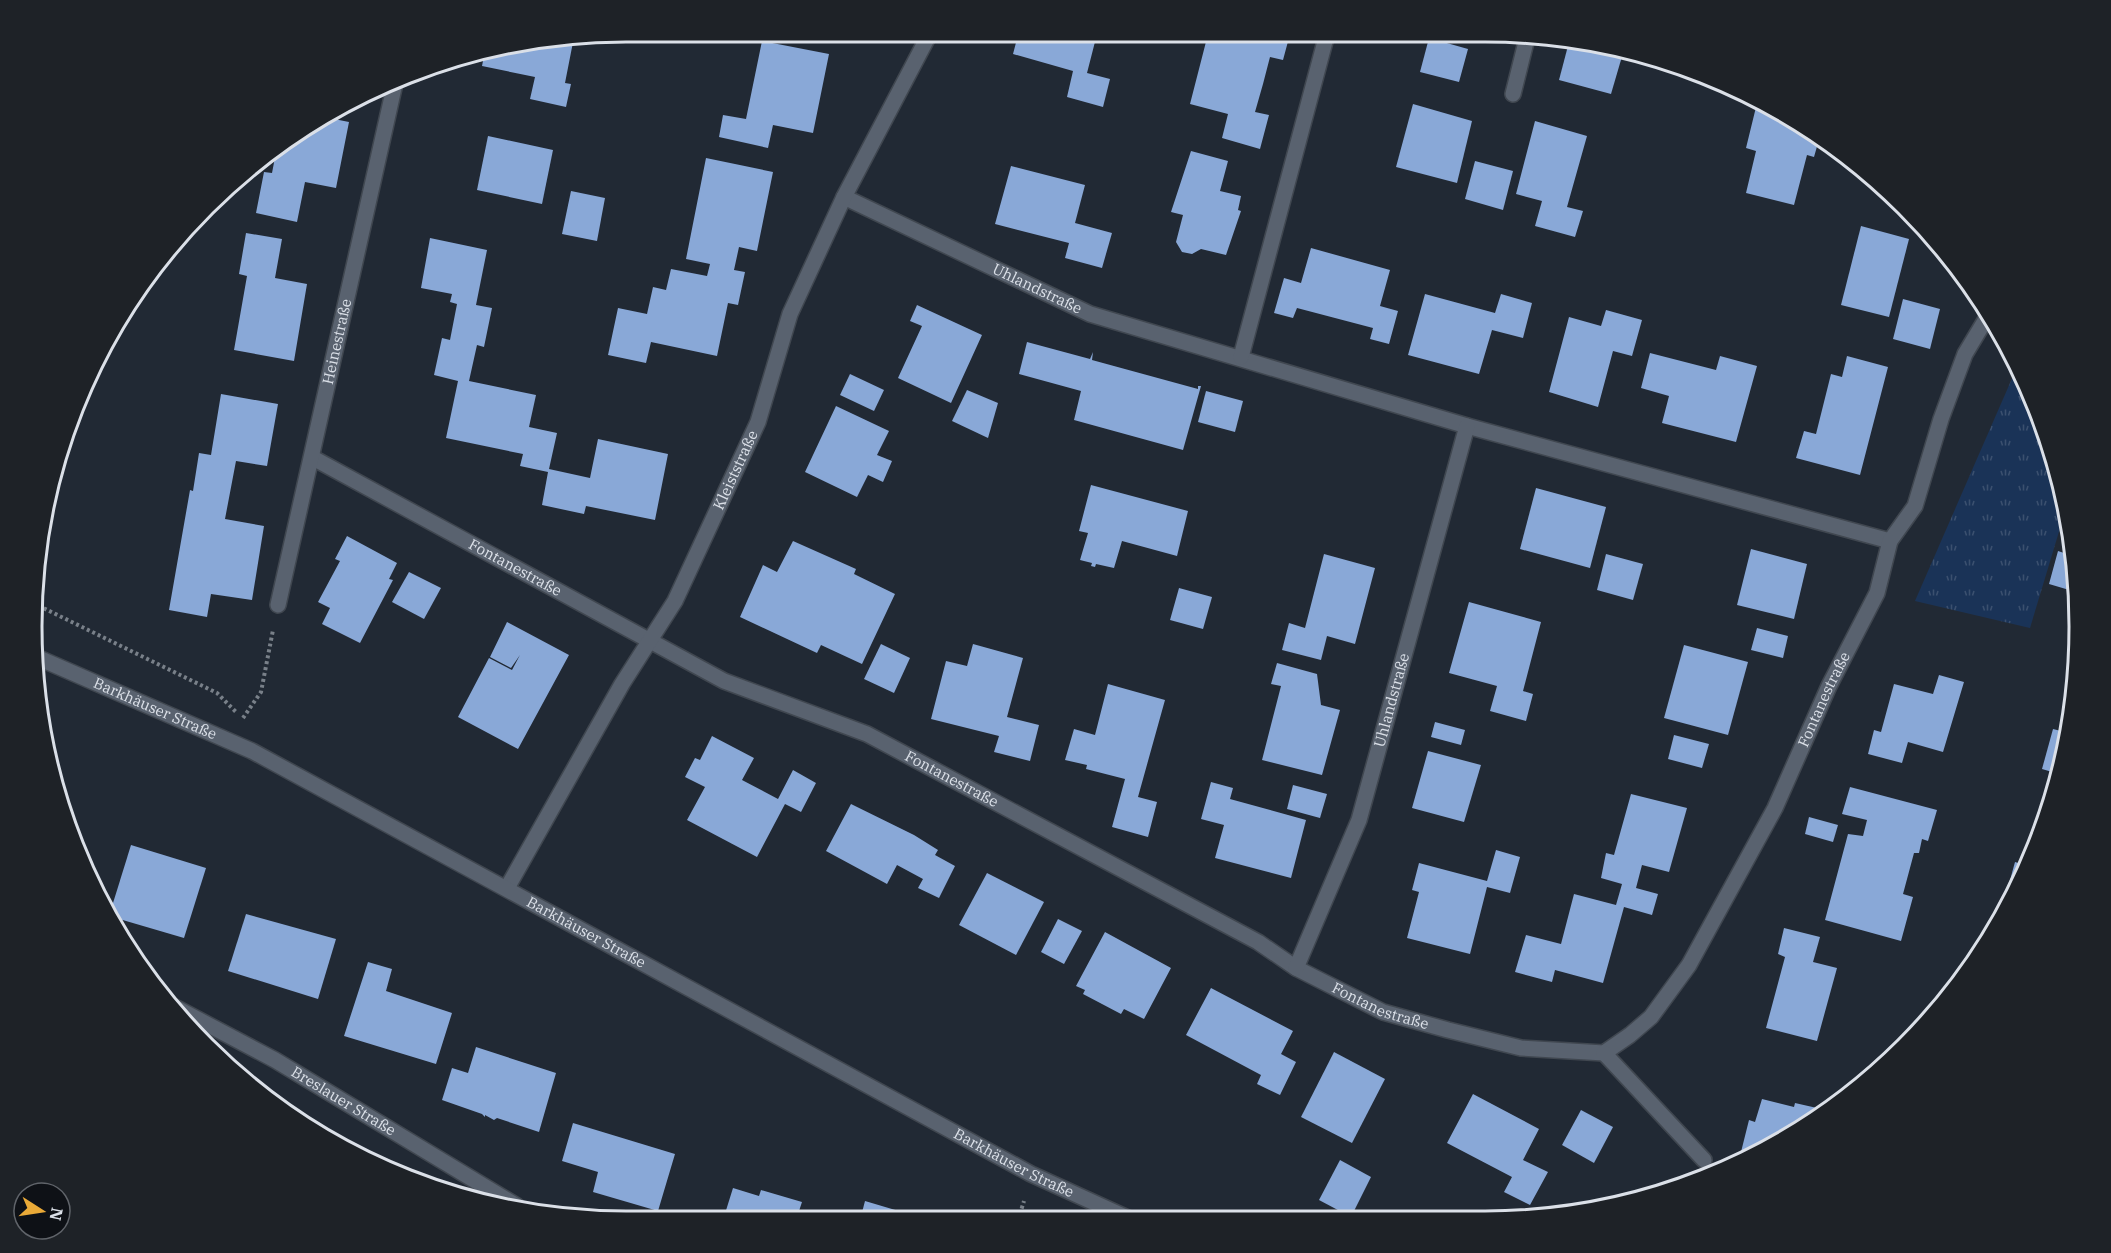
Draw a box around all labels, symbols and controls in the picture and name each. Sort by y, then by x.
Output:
street label: Uhlandstraße [990,259,1085,318]
street label: Heinestraße [318,297,355,386]
street label: Kleiststraße [709,427,762,513]
street label: Fontanestraße [466,534,565,600]
street label: Fontanestraße [1793,648,1854,750]
street label: Uhlandstraße [1369,651,1413,749]
street label: Barkhäuser Straße [91,673,220,743]
street label: Fontanestraße [902,746,1002,811]
street label: Barkhäuser Straße [524,892,649,972]
street label: Fontanestraße [1329,978,1431,1033]
street label: Breslauer Straße [288,1062,399,1140]
street label: Barkhäuser Straße [951,1124,1077,1201]
north arrow [12,1181,72,1241]
text: N [46,1206,68,1222]

